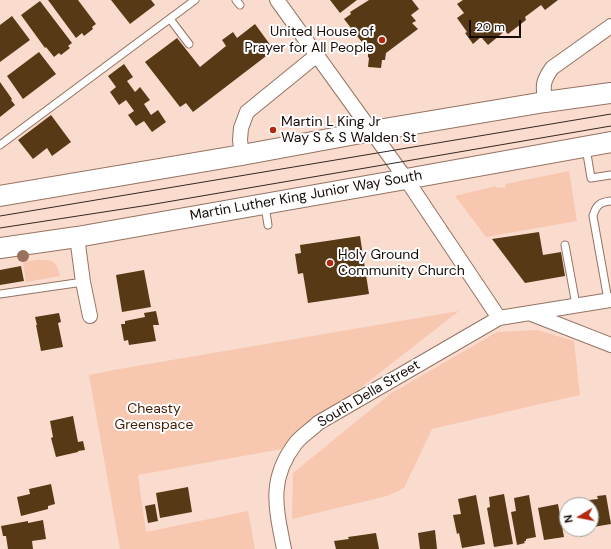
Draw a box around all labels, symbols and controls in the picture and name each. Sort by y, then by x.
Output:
scale bar [471,12,523,38]
text: 20 m [476,19,505,35]
place label: United House of Prayer for All People [245,24,374,56]
marker: United House of Prayer for All People [377,35,387,45]
place label: Martin L King Jr Way S & S Walden St [281,114,416,146]
marker: Martin L King Jr Way S & S Walden St [268,125,278,135]
street label: Martin Luther King Junior Way South [189,167,423,225]
place label: Holy Ground Community Church [338,247,465,280]
marker: Holy Ground Community Church [325,258,335,268]
street label: South Della Street [315,357,423,431]
park label: Cheasty Greenspace [115,401,193,434]
north arrow [559,497,599,537]
text: N [561,514,576,524]

